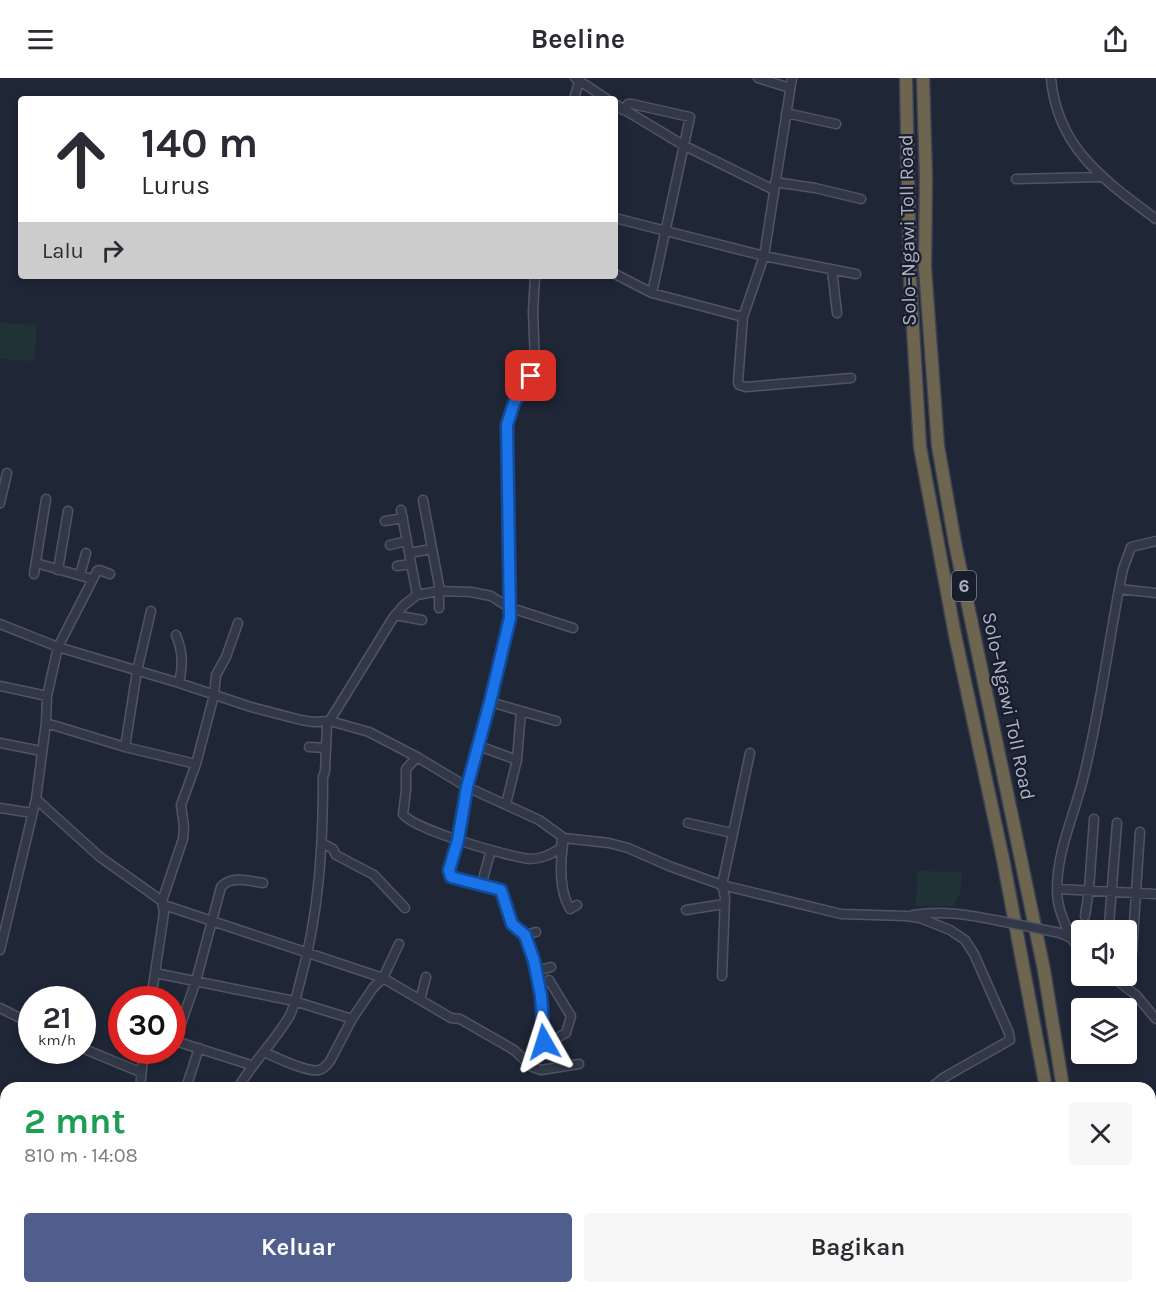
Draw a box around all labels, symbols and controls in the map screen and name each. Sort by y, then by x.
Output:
icon: menu [24,23,57,56]
text: Beeline [531,23,625,55]
icon: share [1099,23,1132,56]
text: 140 m [141,118,258,168]
icon: ahead [42,120,120,198]
street label: Solo–Ngawi Toll Road [894,134,921,326]
text: Lurus [141,169,210,201]
icon: right [96,234,129,267]
text: Lalu [42,238,84,264]
pin [505,350,556,401]
icon: arrive [514,359,547,392]
road number: 6 [952,571,976,601]
street label: Solo–Ngawi Toll Road [977,610,1040,802]
map controls [1071,920,1137,1064]
button: sound [1071,920,1137,986]
speed limit sign: 30 [108,986,186,1064]
button: layers [1071,998,1137,1064]
text: 21 [43,1000,71,1036]
position arrow [512,1010,576,1074]
text: km/h [38,1031,76,1049]
text: 2 mnt [24,1100,126,1142]
button: close [1069,1102,1132,1165]
text: 810 m · 14:08 [24,1144,138,1167]
button: Keluar [24,1213,572,1282]
button: Bagikan [584,1213,1132,1282]

